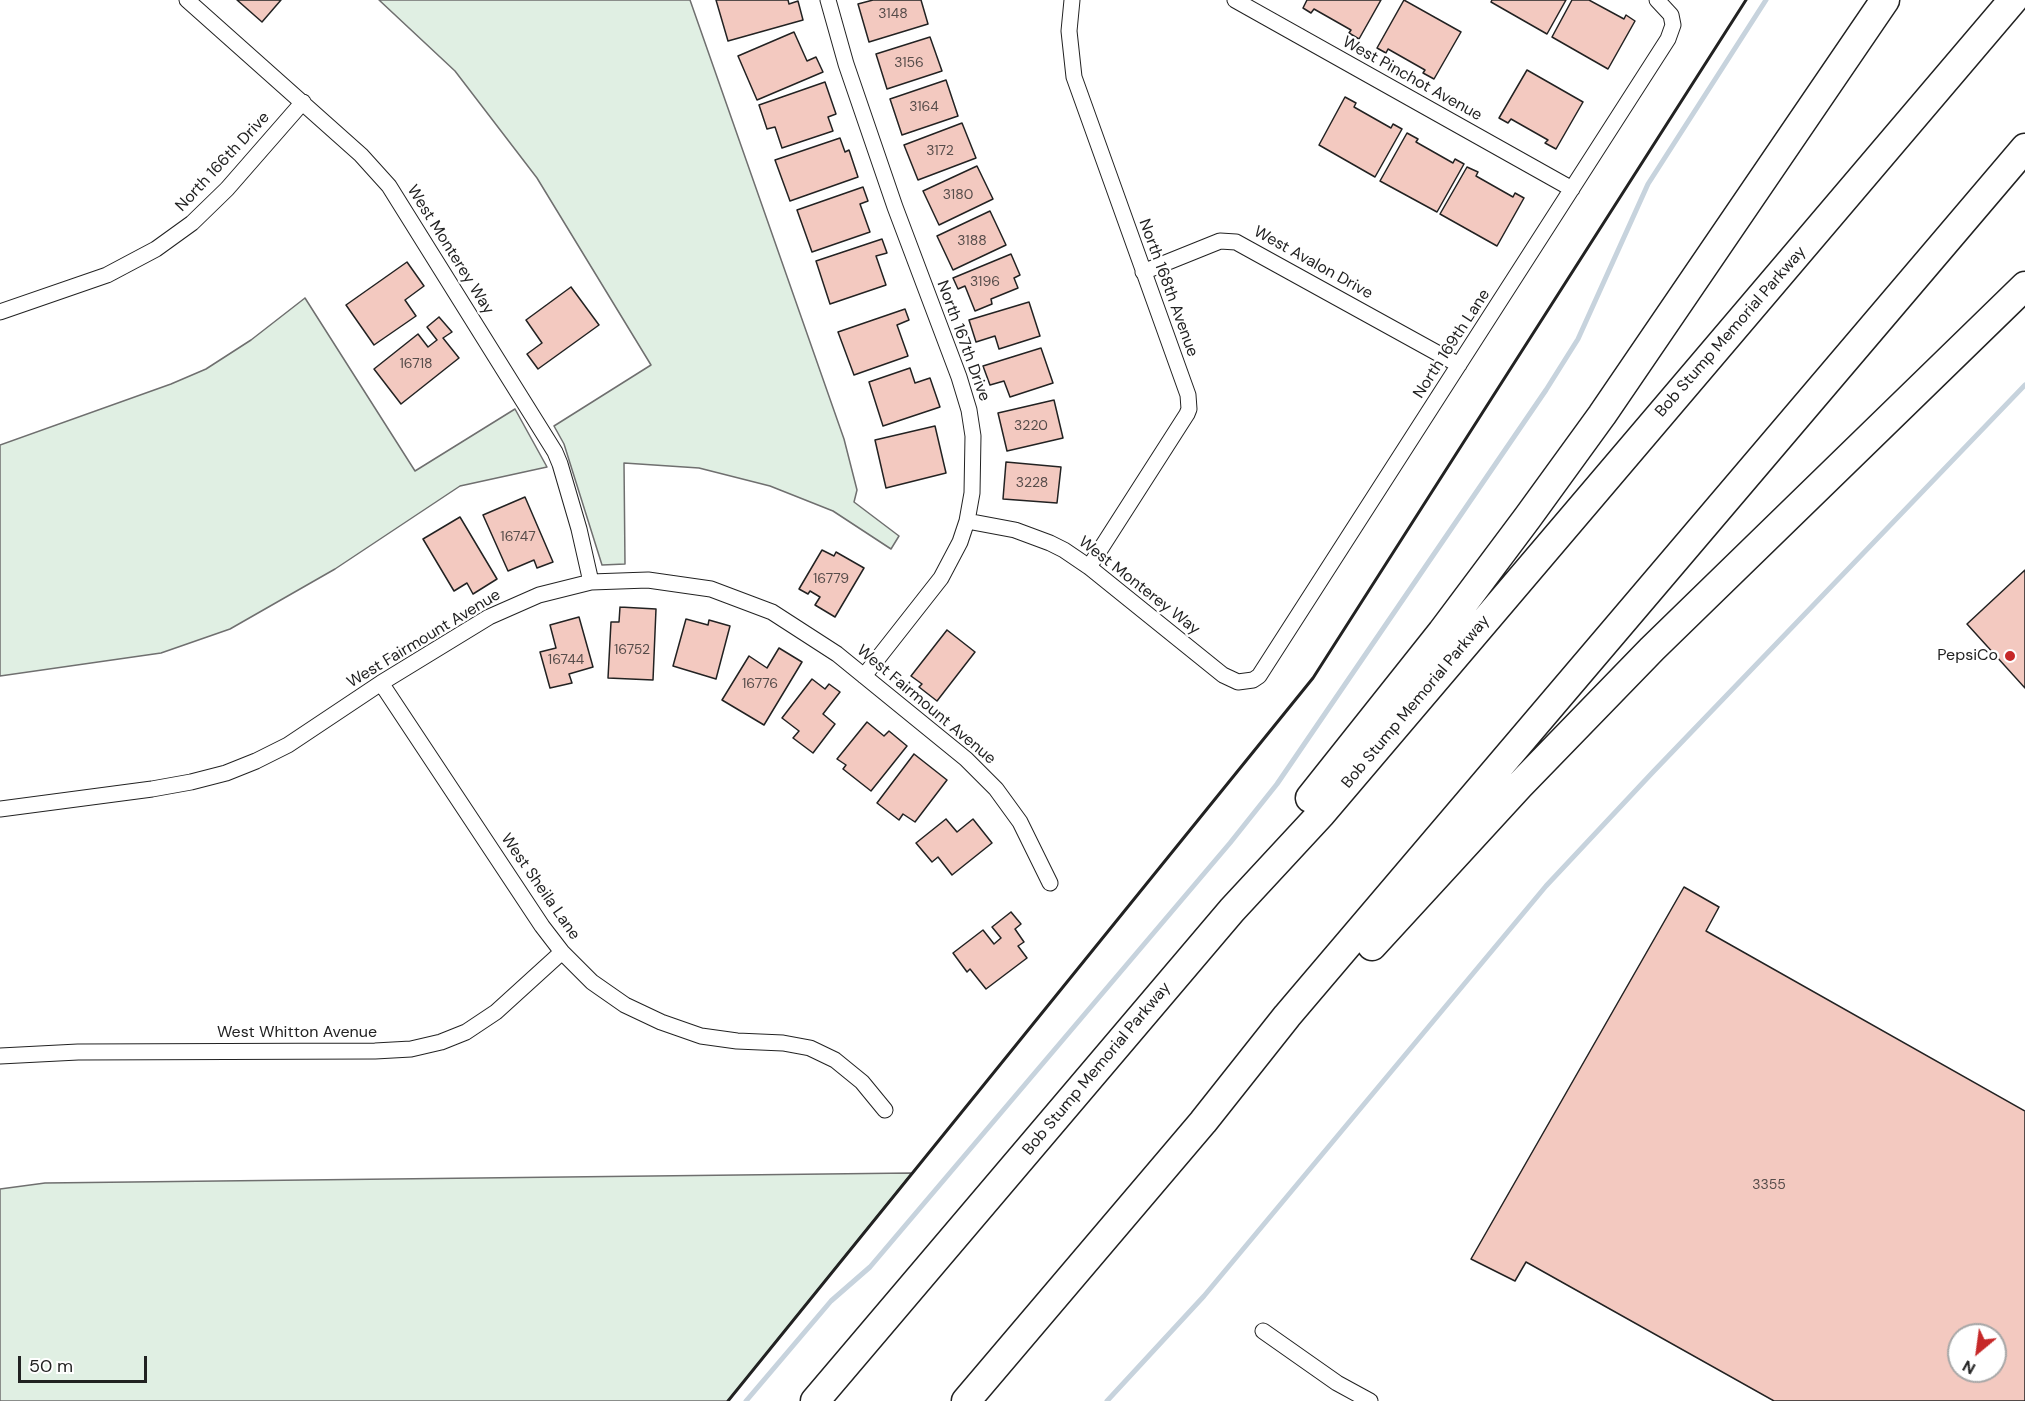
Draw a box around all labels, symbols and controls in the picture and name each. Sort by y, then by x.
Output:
house number: 3148 [878,6,908,22]
street label: West Pinchot Avenue [1339,33,1485,125]
house number: 3156 [894,55,924,71]
house number: 3164 [909,99,939,115]
street label: North 166th Drive [172,108,274,216]
house number: 3172 [926,143,954,159]
street label: West Monterey Way [402,182,498,318]
house number: 3180 [943,187,973,203]
street label: North 168th Avenue [1134,217,1202,359]
street label: West Avalon Drive [1250,222,1376,304]
house number: 3188 [957,233,987,249]
street label: Bob Stump Memorial Parkway [1652,243,1810,421]
house number: 3196 [970,274,1000,290]
street label: North 167th Drive [932,278,994,404]
street label: North 169th Lane [1410,286,1494,402]
house number: 16718 [399,356,433,372]
house number: 3220 [1014,418,1048,434]
house number: 3228 [1016,475,1048,491]
house number: 16747 [500,529,536,545]
street label: West Monterey Way [1074,533,1204,639]
house number: 16779 [813,571,849,587]
street label: West Fairmount Avenue [344,586,504,692]
street label: Bob Stump Memorial Parkway [1338,612,1494,792]
street label: West Fairmount Avenue [853,641,999,769]
house number: 16752 [614,642,650,658]
place label: PepsiCo [1937,646,1998,666]
marker: PepsiCo [2003,649,2017,663]
house number: 16744 [548,652,584,668]
house number: 16776 [742,676,778,692]
street label: West Sheila Lane [496,830,584,944]
street label: Bob Stump Memorial Parkway [1019,979,1175,1159]
street label: West Whitton Avenue [217,1023,377,1043]
house number: 3355 [1752,1177,1786,1193]
north arrow [1947,1323,2007,1383]
scale bar [21,1344,150,1382]
text: 50 m [29,1354,73,1378]
text: N [1959,1355,1979,1379]

